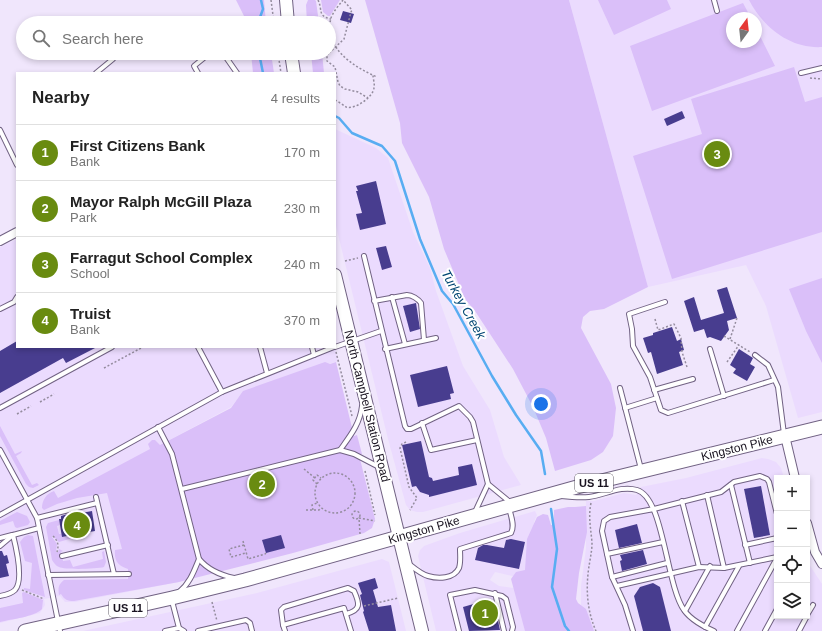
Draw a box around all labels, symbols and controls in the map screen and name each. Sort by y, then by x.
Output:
north arrow [726,12,762,48]
search box [16,16,336,60]
icon: search [30,27,52,49]
text: Search here [62,30,144,47]
text: Nearby [32,88,90,107]
text: 4 results [271,91,320,106]
text: First Citizens Bank [70,137,205,154]
pin: 3 [704,139,730,169]
text: 1 [41,145,49,160]
text: 170 m [284,145,320,160]
text: Bank [70,154,100,169]
text: Mayor Ralph McGill Plaza [70,193,252,210]
text: 2 [41,201,49,216]
text: 230 m [284,201,320,216]
text: Park [70,210,97,225]
text: Farragut School Complex [70,249,253,266]
text: 3 [41,257,49,272]
text: 240 m [284,257,320,272]
text: School [70,266,110,281]
water label: Turkey Creek [438,267,490,343]
text: Truist [70,305,111,322]
text: 4 [41,313,49,328]
text: 370 m [284,313,320,328]
text: Bank [70,322,100,337]
street label: North Campbell Station Road [341,329,393,483]
your location [531,394,551,414]
street label: Kingston Pike [700,432,775,464]
pin: 2 [249,469,275,499]
road number: US 11 [575,474,613,492]
map controls [774,475,810,619]
button: + [774,475,810,511]
pin: 4 [64,510,90,540]
button: − [774,511,810,547]
street label: Kingston Pike [387,513,462,547]
button: locate [774,547,810,583]
button: layers [774,583,810,619]
pin: 1 [472,598,498,628]
road number: US 11 [109,599,147,617]

